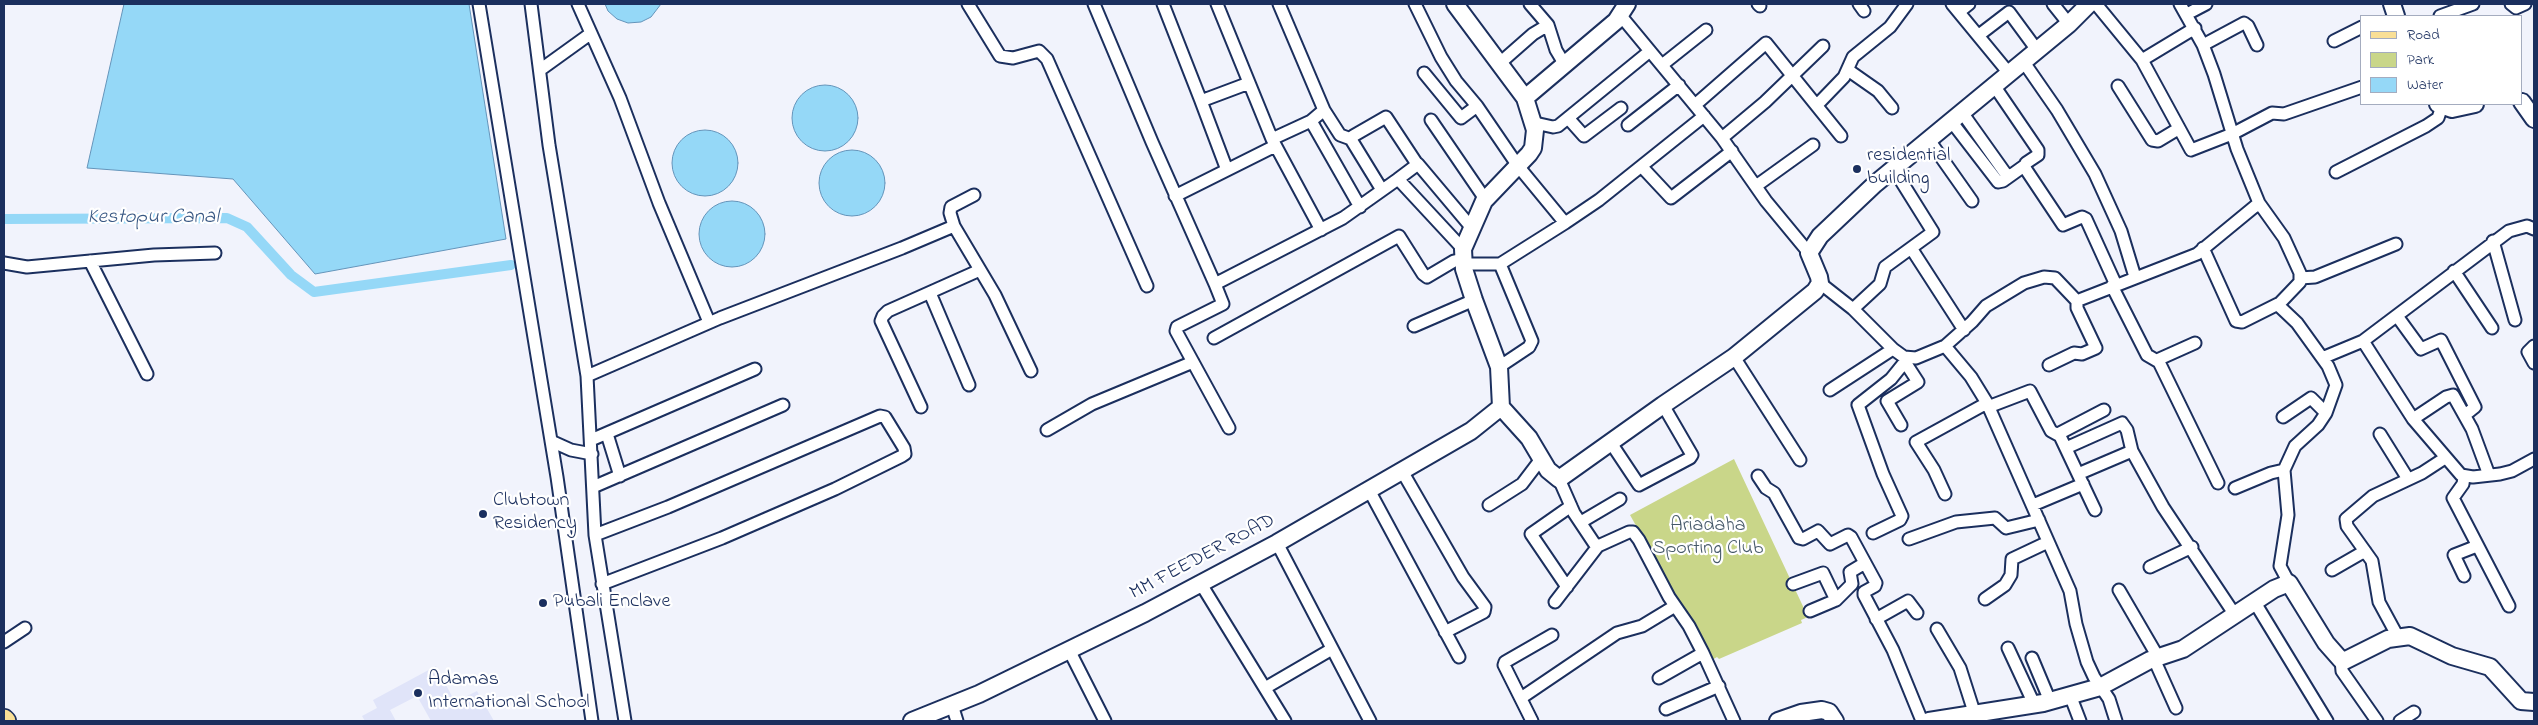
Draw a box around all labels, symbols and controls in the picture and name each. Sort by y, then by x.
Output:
legend [2360,15,2523,105]
text: Road [2407,24,2440,46]
text: Park [2407,49,2434,71]
text: Water [2407,74,2443,96]
place label: residential building [1867,145,1950,192]
marker: residential building [1851,163,1863,175]
water label: Kestopur Canal [87,206,219,232]
place label: Clubtown Residency [493,490,577,537]
marker: Clubtown Residency [477,508,489,520]
street label: MM FEEDER ROAD [1126,510,1280,606]
park label: Ariadaha Sporting Club [1653,515,1763,562]
place label: Pubali Enclave [553,591,670,615]
marker: Pubali Enclave [537,597,549,609]
place label: Adamas International School [428,669,590,716]
marker: Adamas International School [412,687,424,699]

